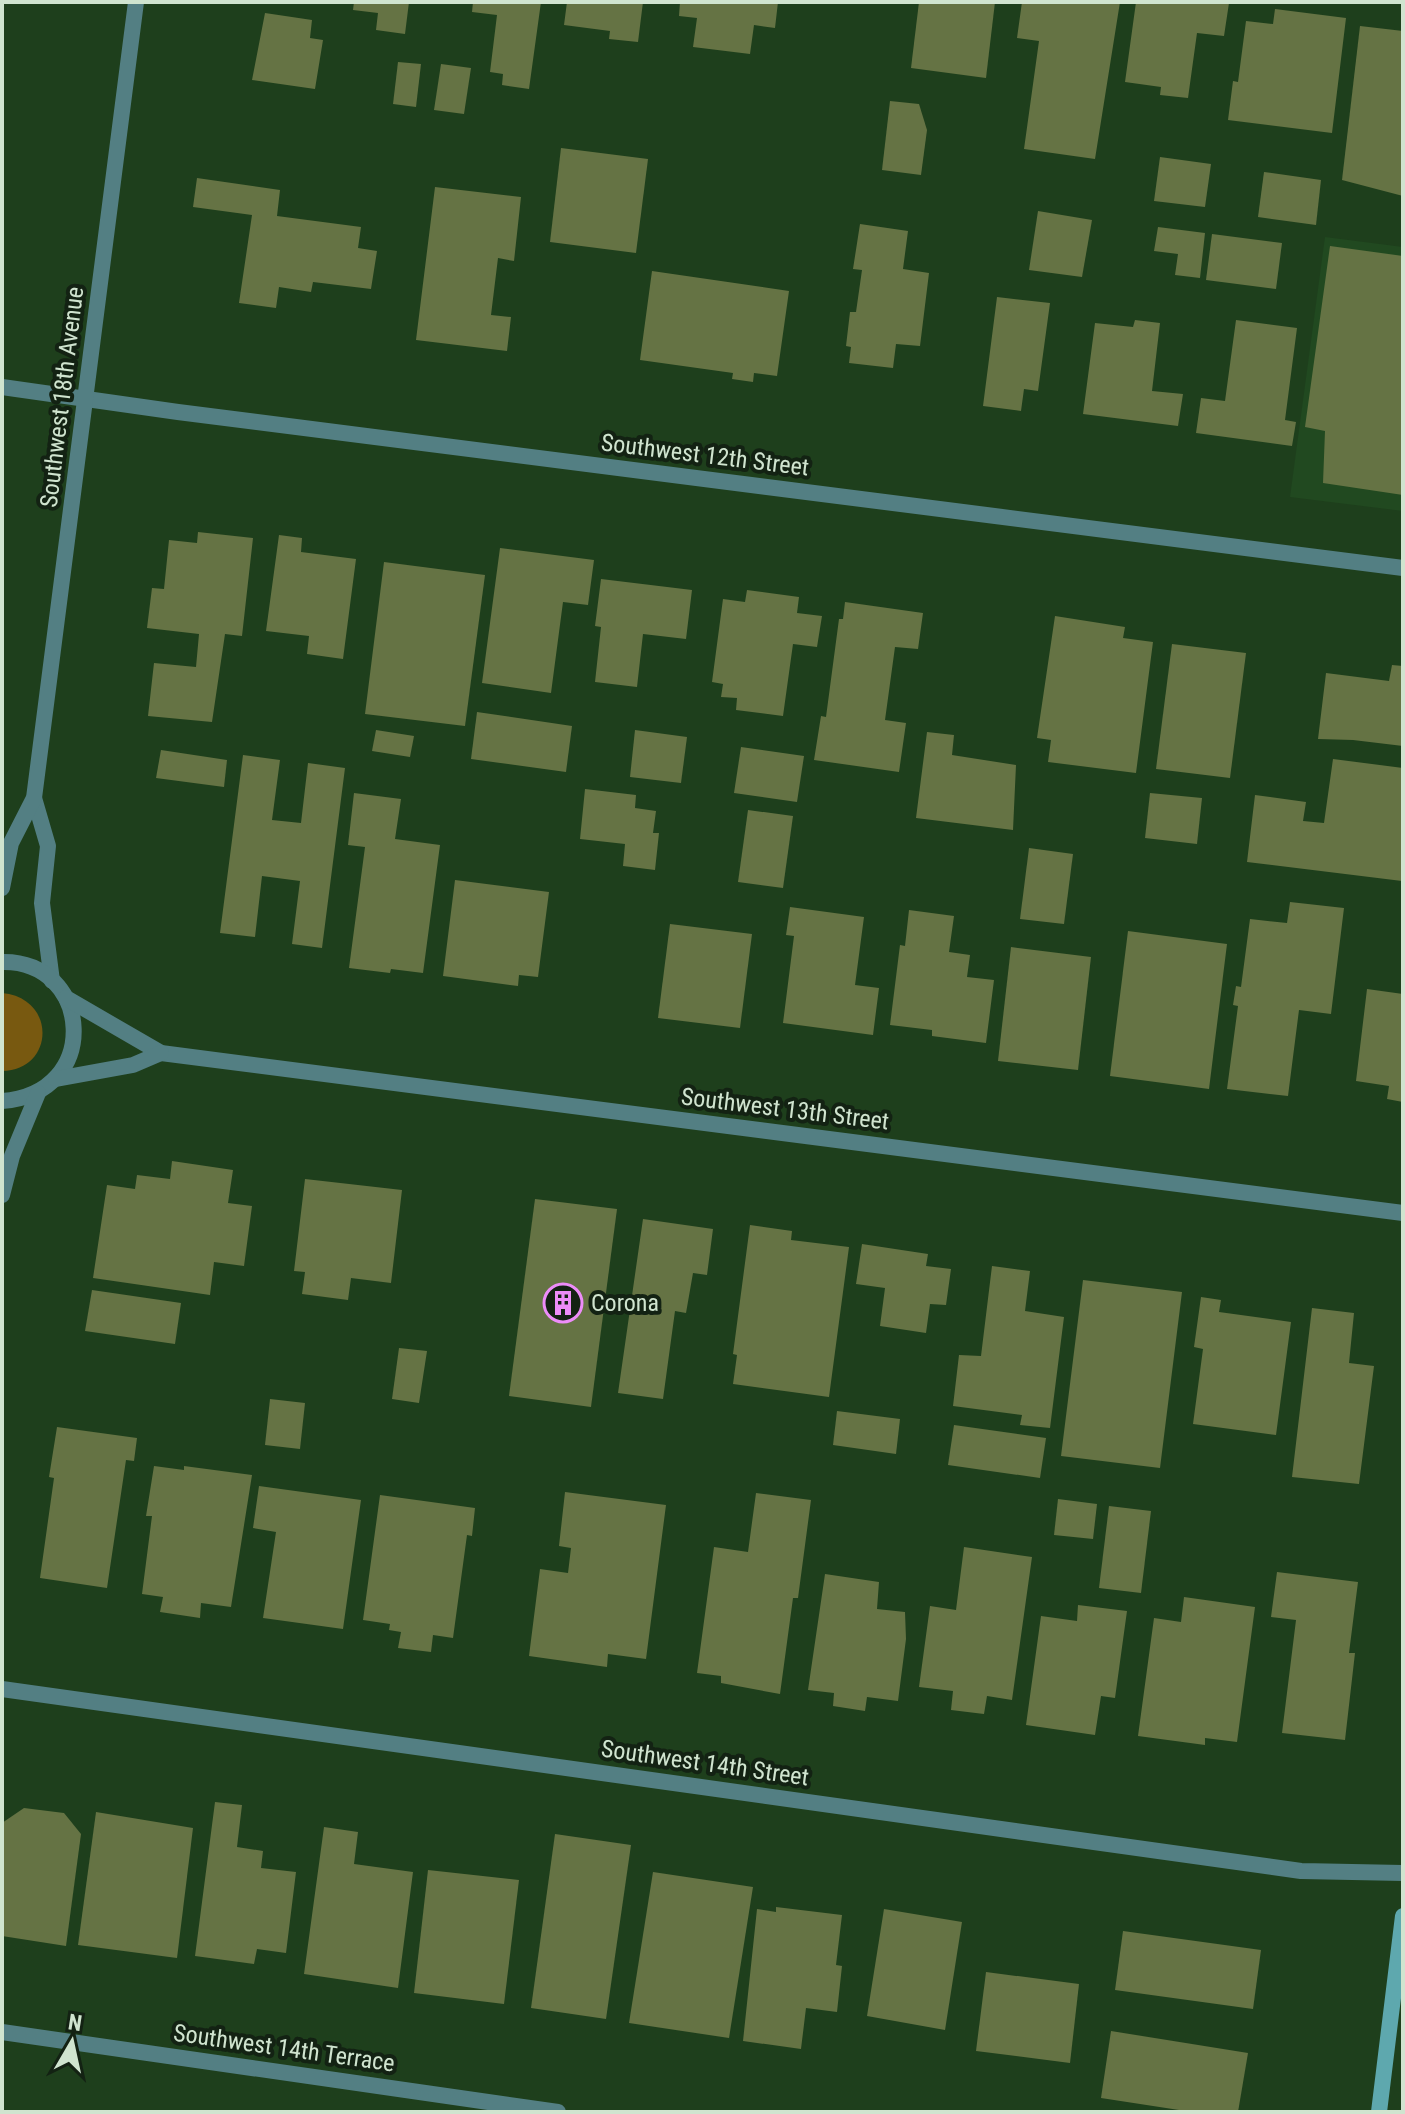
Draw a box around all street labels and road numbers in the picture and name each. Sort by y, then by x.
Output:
street label: Southwest 18th Avenue [35,285,89,509]
street label: Southwest 12th Street [599,428,811,482]
street label: Southwest 13th Street [679,1082,891,1136]
street label: Southwest 14th Street [599,1735,811,1791]
street label: Southwest 14th Terrace [172,2019,396,2077]

